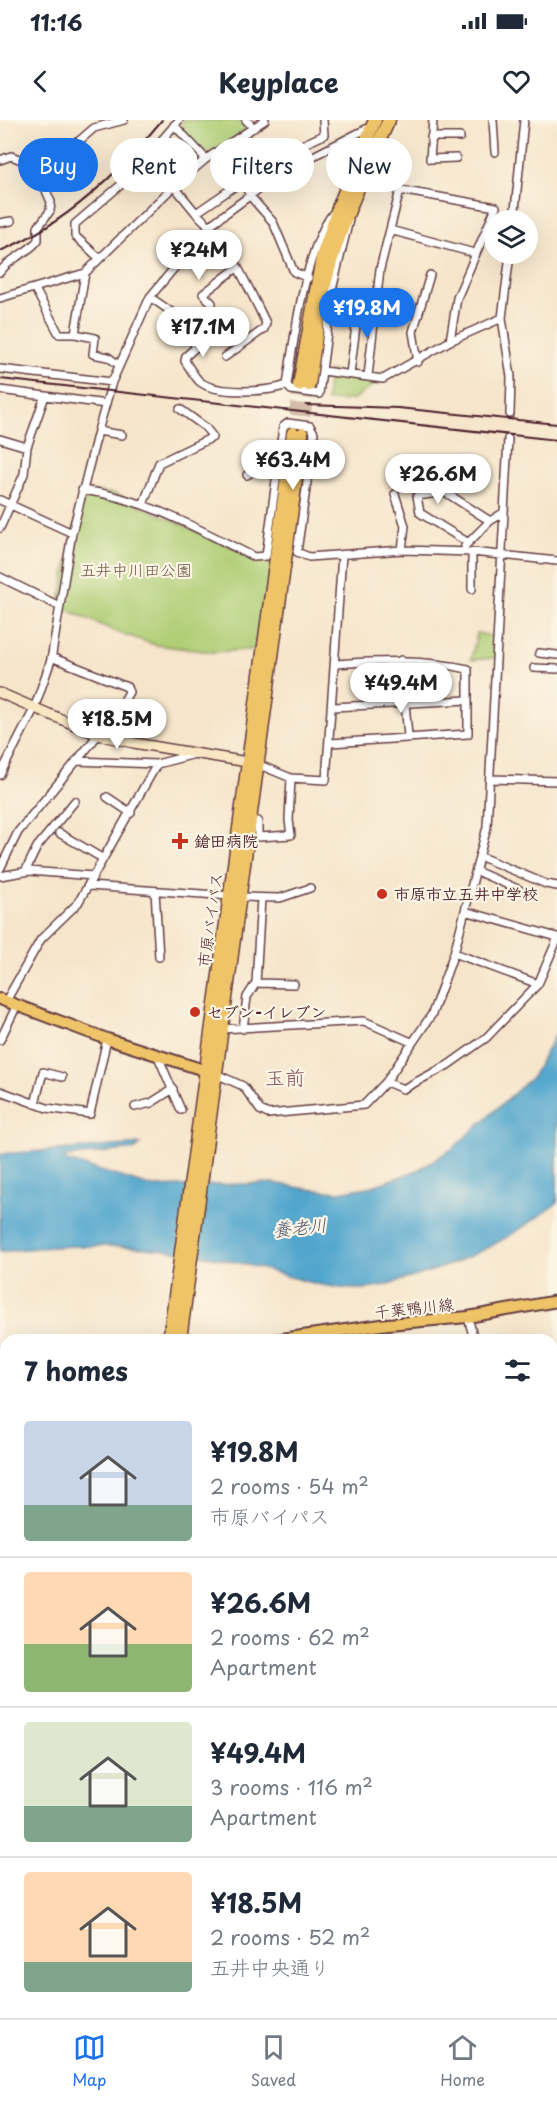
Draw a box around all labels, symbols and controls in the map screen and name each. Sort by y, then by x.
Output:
text: 11:16 [30,5,82,38]
text: Keyplace [218,61,339,102]
icon: back [24,65,57,98]
icon: heart [500,65,533,98]
chip: Buy [18,138,98,192]
chip: Rent [110,138,198,192]
chip: Filters [210,138,314,192]
chip: New [326,138,412,192]
map controls [484,210,538,264]
button: layers [484,210,538,264]
pin: ¥24M [163,230,235,281]
text: ¥24M [170,234,228,264]
pin: ¥19.8M [318,288,416,339]
text: ¥19.8M [333,292,401,322]
pin: ¥17.1M [154,307,252,358]
text: ¥17.1M [171,311,236,341]
pin: ¥63.4M [244,440,342,491]
text: ¥63.4M [255,444,331,474]
pin: ¥26.6M [389,454,487,505]
text: ¥26.6M [399,458,477,488]
park label: 五井中川田公園 [80,557,192,581]
pin: ¥49.4M [352,663,450,714]
text: ¥49.4M [364,667,438,697]
pin: ¥18.5M [68,699,166,750]
text: ¥18.5M [82,703,152,733]
place label: 鎗田病院 [194,828,258,852]
marker: 鎗田病院 [171,832,189,850]
street label: 市原バイパス [190,871,228,969]
place label: 市原市立五井中学校 [394,881,538,905]
marker: 市原市立五井中学校 [375,887,389,901]
place label: セブン-イレブン [207,999,326,1023]
marker: セブン-イレブン [188,1005,202,1019]
district label: 玉前 [265,1062,305,1092]
water label: 養老川 [272,1210,328,1243]
street label: 千葉鴨川線 [373,1291,455,1323]
text: 7 homes [24,1351,128,1390]
icon: filters [501,1354,534,1387]
text: ¥19.8M [210,1432,299,1471]
icon: home [72,1445,144,1517]
text: 2 rooms · 54 m² [210,1471,369,1501]
text: 市原バイパス [210,1501,330,1531]
text: ¥26.6M [210,1583,311,1622]
icon: home [72,1596,144,1668]
text: 2 rooms · 62 m² [210,1622,370,1652]
text: Apartment [210,1652,317,1682]
text: ¥49.4M [210,1733,306,1772]
icon: home [72,1746,144,1818]
text: 3 rooms · 116 m² [210,1772,373,1802]
text: Apartment [210,1802,317,1832]
text: ¥18.5M [210,1883,302,1922]
icon: home [72,1896,144,1968]
text: 2 rooms · 52 m² [210,1922,370,1952]
text: 五井中央通り [210,1952,330,1982]
tab: Map [72,2031,106,2091]
tab: Saved [251,2031,296,2091]
tab: Home [440,2031,485,2091]

